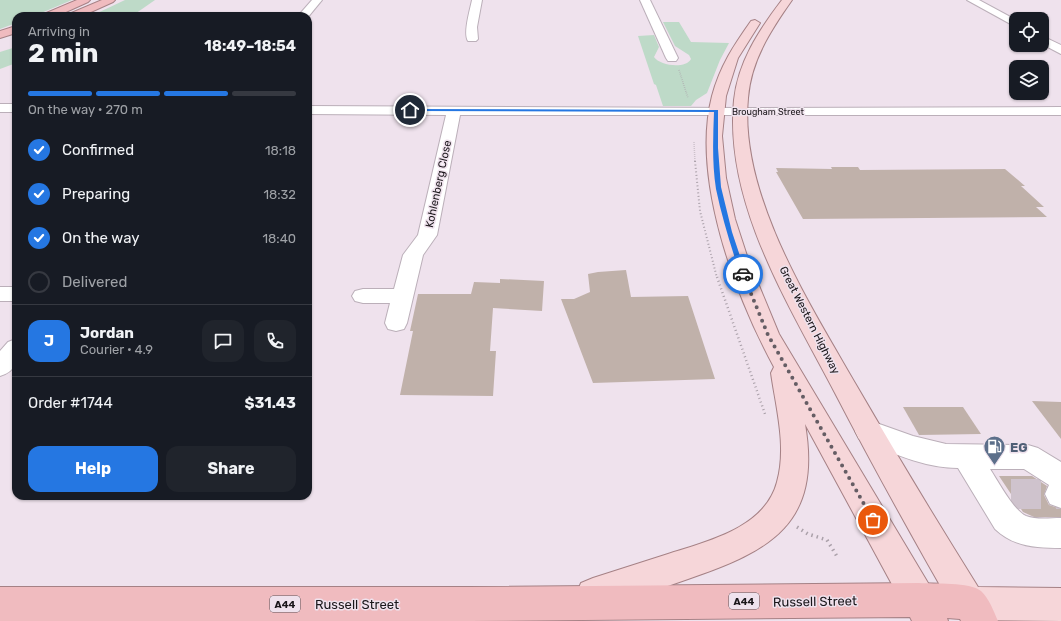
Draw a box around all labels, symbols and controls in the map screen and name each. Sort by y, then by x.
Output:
map controls [1009,12,1049,100]
button: locate [1009,12,1049,52]
text: Arriving in [28,24,90,39]
text: 18:49–18:54 [204,37,296,55]
text: 2 min [28,38,98,69]
button: layers [1009,60,1049,100]
pin [393,93,427,127]
icon: home [399,99,421,121]
text: On the way · 270 m [28,102,143,117]
street label: Brougham Street [732,107,804,117]
icon: check [28,139,50,161]
street label: Kohlenberg Close [423,139,454,229]
text: Confirmed [62,141,134,159]
text: 18:18 [265,143,296,158]
icon: check [28,183,50,205]
text: Preparing [62,185,130,203]
text: 18:32 [263,187,296,202]
icon: check [28,227,50,249]
text: On the way [62,229,140,247]
text: 18:40 [263,231,296,246]
courier [723,254,763,294]
icon: car [732,263,754,285]
street label: Great Western Highway [777,264,842,376]
text: Delivered [62,273,127,291]
button: chat [202,320,244,362]
button: phone [254,320,296,362]
text: Jordan [80,324,134,342]
text: J [44,332,54,350]
text: Courier · 4.9 [80,342,153,357]
text: Order #1744 [28,394,113,412]
text: $31.43 [245,394,296,412]
fuel station icon: EG [982,434,1008,467]
place label: EG [1010,440,1028,455]
button: Help [28,446,158,492]
button: Share [166,446,296,492]
pin [856,503,890,537]
icon: bag [862,509,884,531]
road number: A44 [729,593,759,609]
street label: Russell Street [773,593,857,610]
road number: A44 [270,596,300,612]
street label: Russell Street [315,597,399,612]

